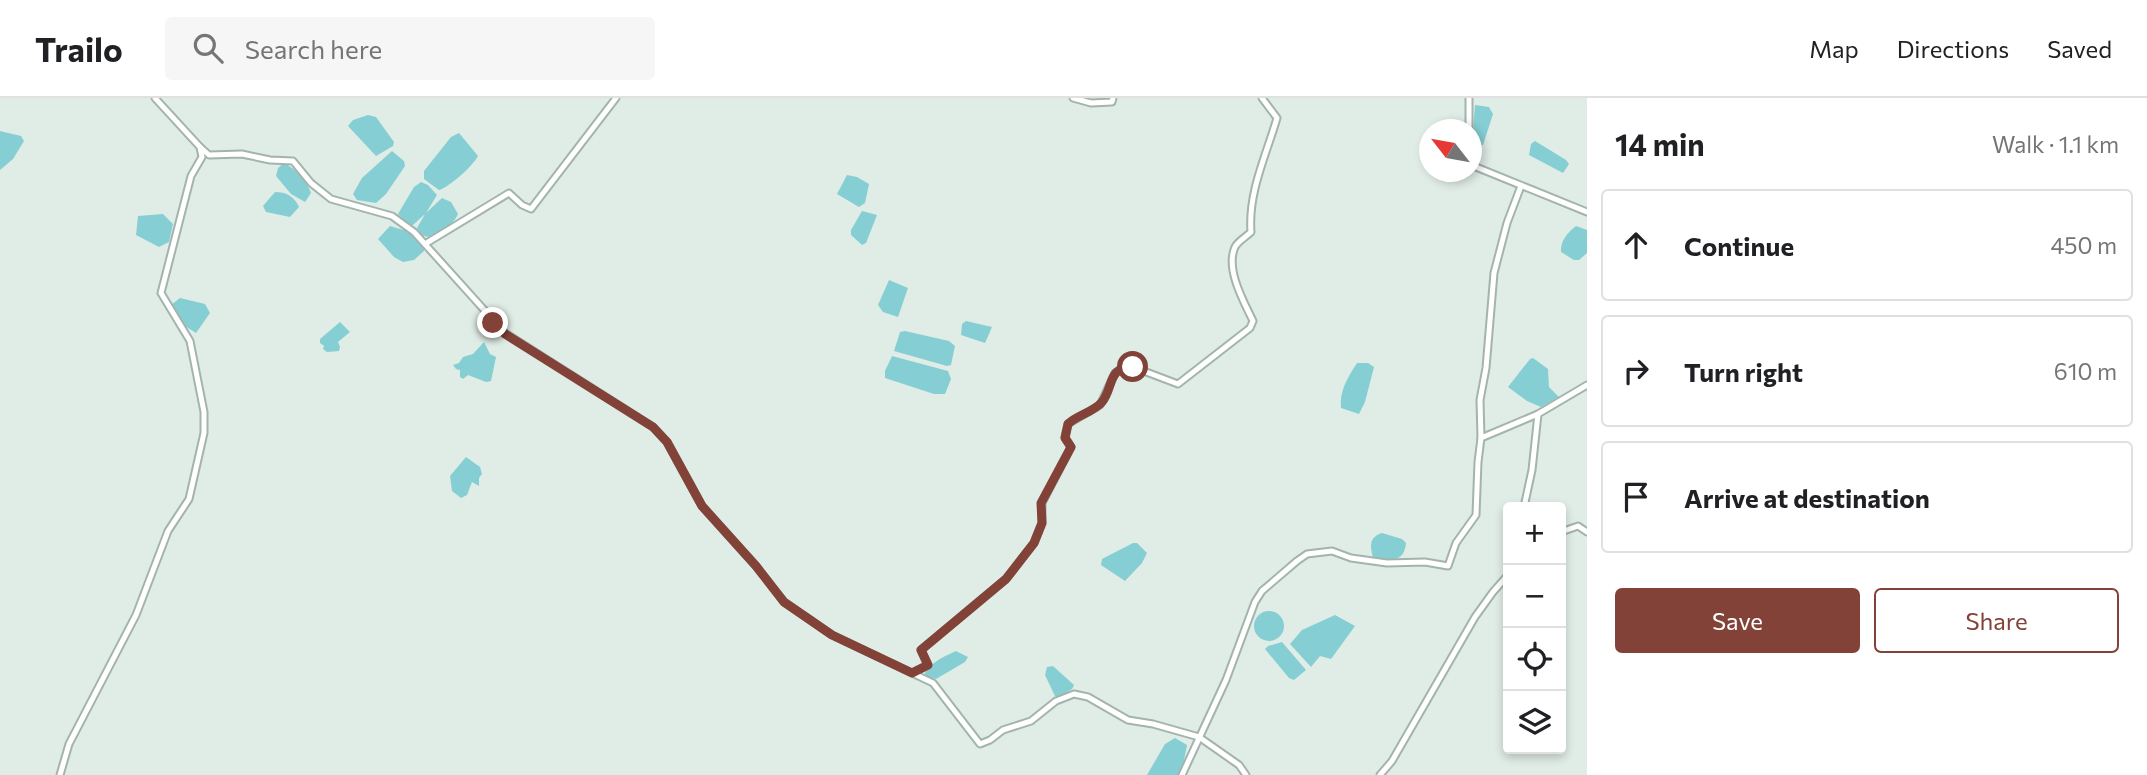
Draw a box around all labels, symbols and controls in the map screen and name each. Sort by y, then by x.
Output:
search box [165,17,655,80]
text: Trailo [35,28,123,69]
icon: search [189,29,227,67]
text: Search here [245,33,382,64]
text: Map [1809,34,1859,63]
text: Directions [1897,34,2009,63]
text: Saved [2047,34,2112,63]
north arrow [1419,119,1482,182]
text: 14 min [1615,125,1705,162]
text: Walk · 1.1 km [1992,130,2119,158]
icon: ahead [1617,226,1655,264]
text: Continue [1684,230,1794,261]
text: 450 m [2051,231,2117,259]
route end [477,307,508,338]
route start [1117,351,1148,382]
icon: right [1617,352,1655,390]
text: Turn right [1684,356,1803,387]
text: 610 m [2054,357,2117,385]
icon: arrive [1617,478,1655,516]
text: Arrive at destination [1684,482,1930,513]
map controls [1503,502,1566,754]
button: + [1503,502,1566,565]
button: − [1503,565,1566,628]
button: Save [1615,588,1860,653]
button: Share [1874,588,2119,653]
button: locate [1503,628,1566,691]
button: layers [1503,691,1566,754]

